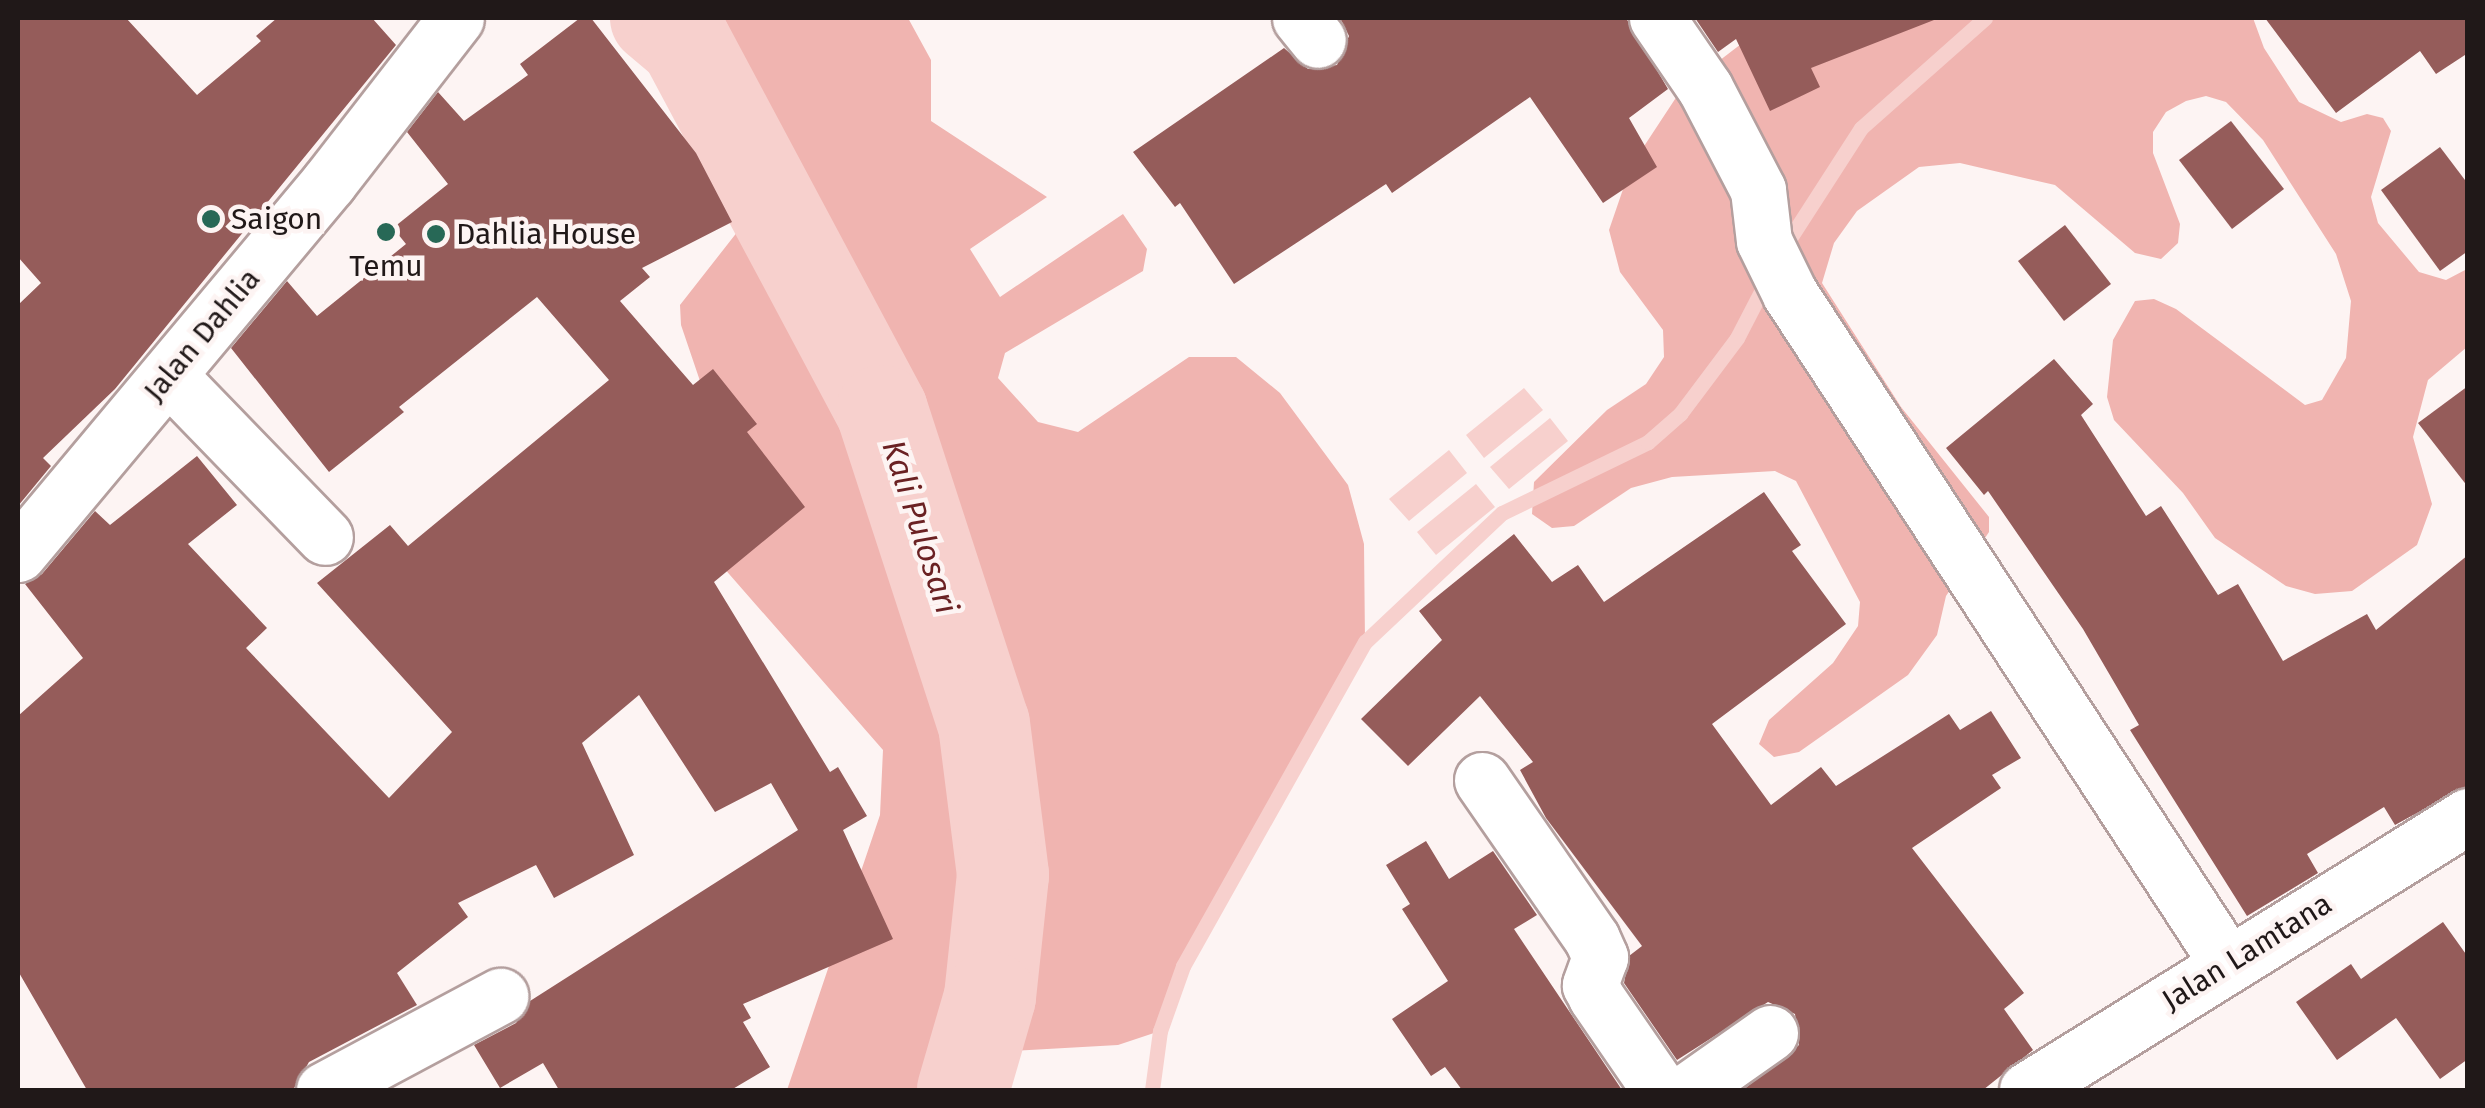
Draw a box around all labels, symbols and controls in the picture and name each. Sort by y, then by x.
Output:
place label: Saigon [231,201,322,237]
marker: Saigon [200,208,222,230]
place label: Dahlia House [456,216,636,252]
marker: Temu [375,221,397,243]
marker: Dahlia House [425,223,447,245]
place label: Temu [349,248,423,284]
street label: Jalan Dahlia [136,261,268,409]
water label: Kali Pulosari [874,435,966,619]
street label: Jalan Lamtana [2156,886,2338,1018]

